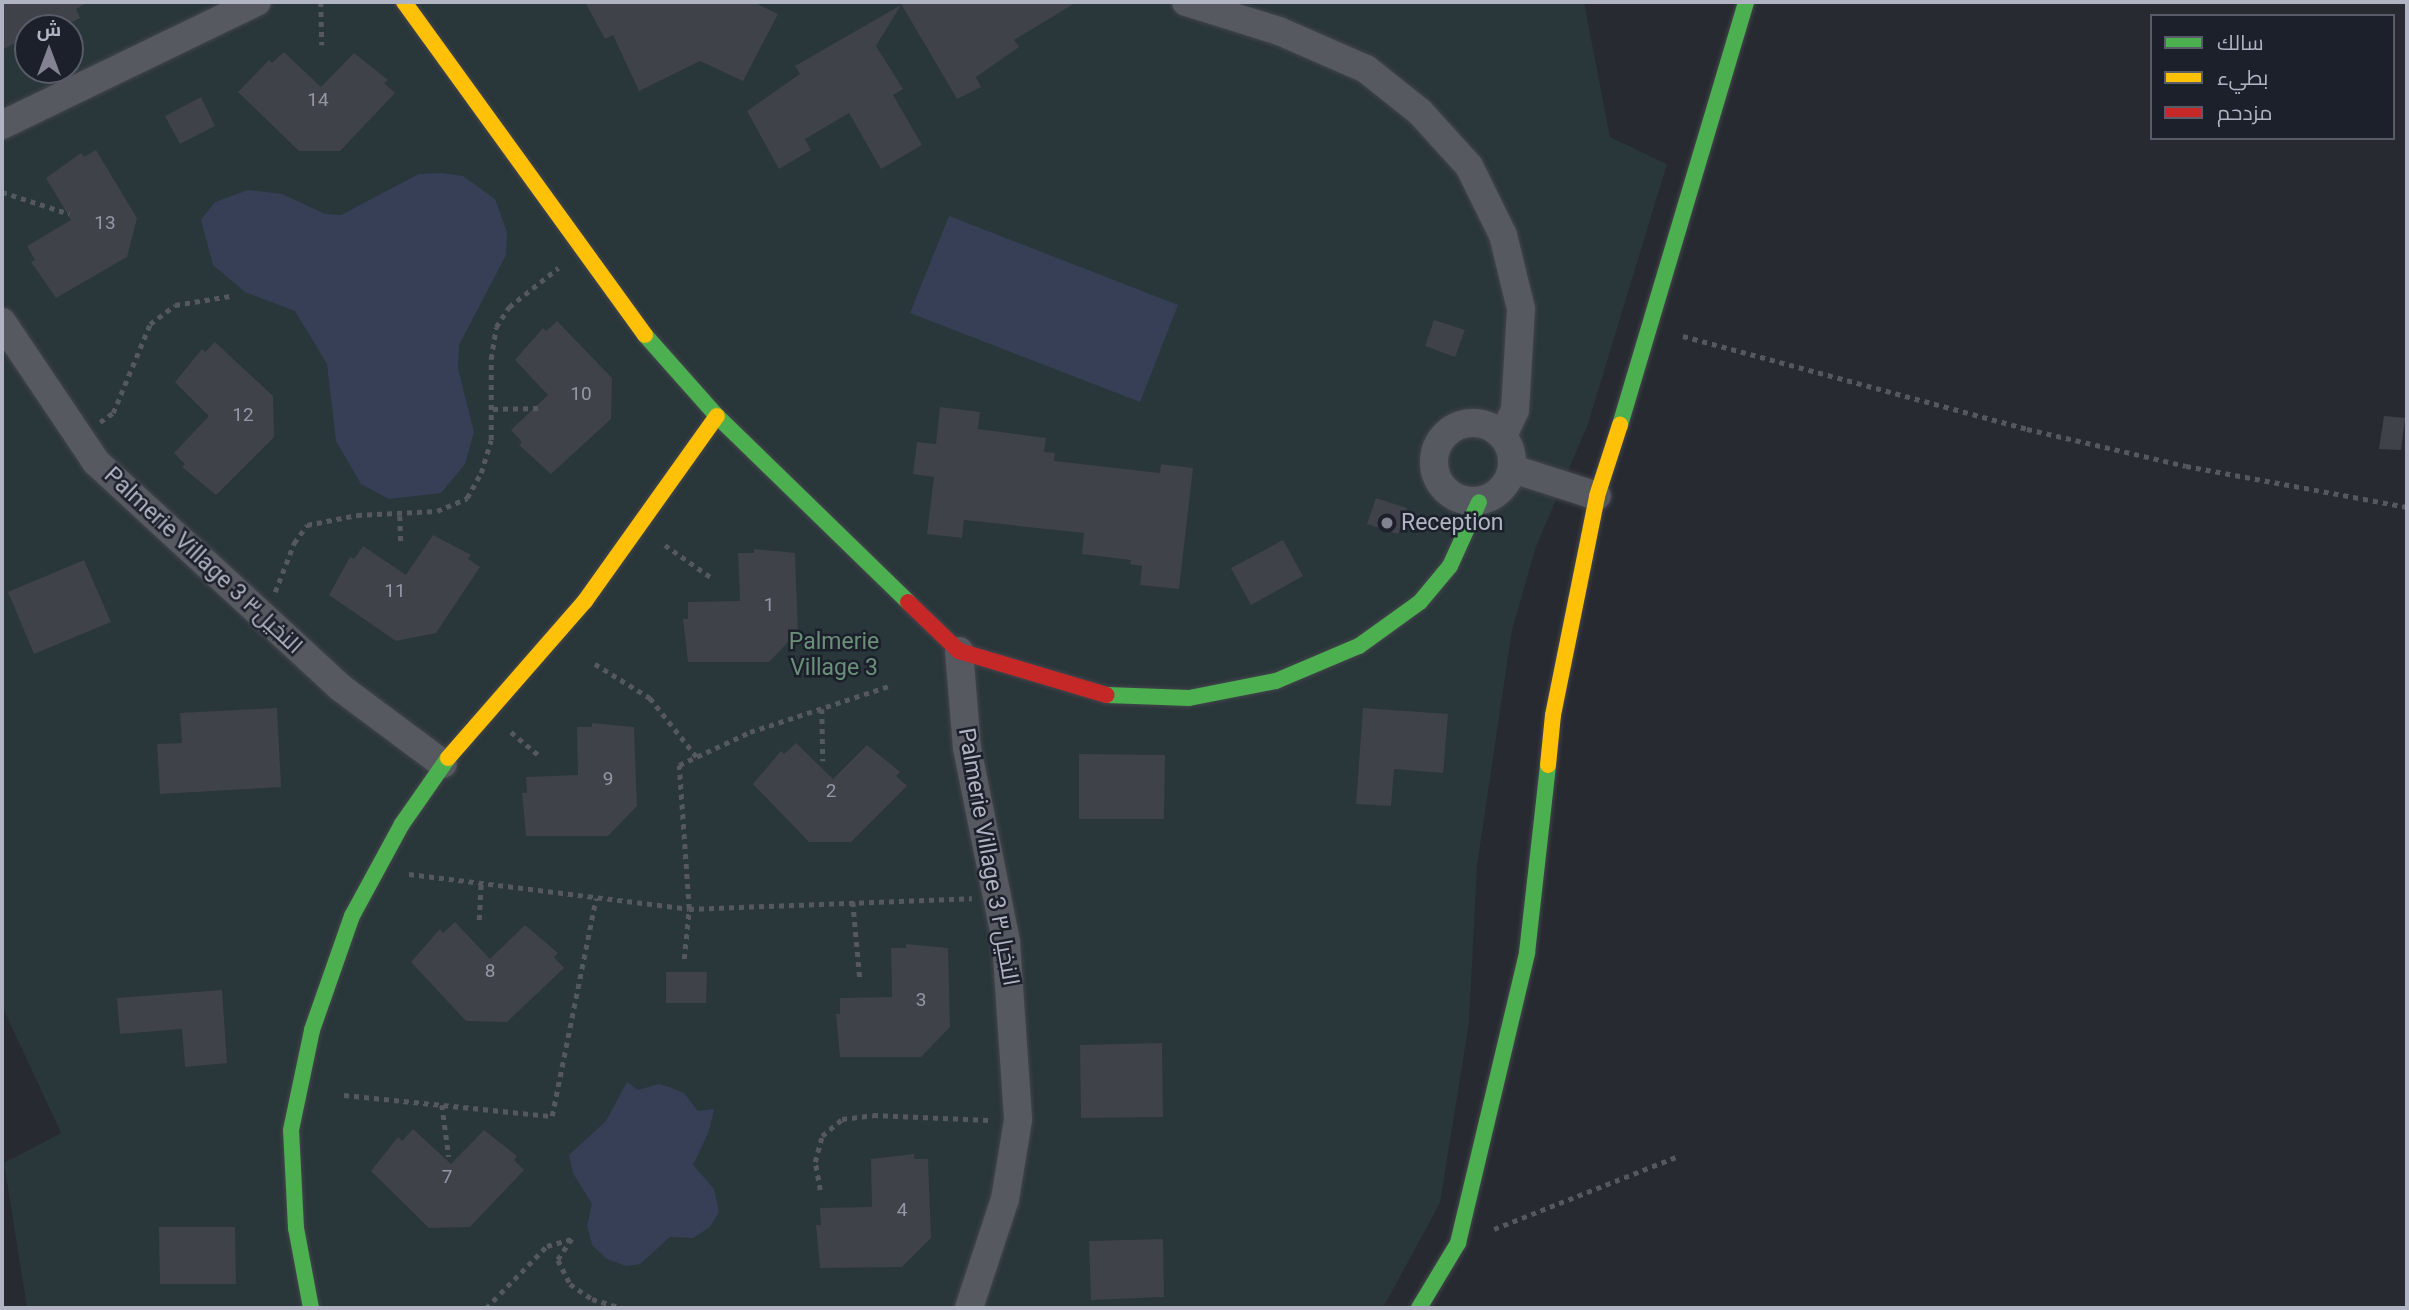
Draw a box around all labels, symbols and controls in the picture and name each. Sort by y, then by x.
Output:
north arrow [14,14,84,84]
legend [2150,14,2395,140]
text: ش [37,18,61,41]
text: سالك [2217,31,2264,55]
text: بطيء [2217,66,2268,90]
house number: 14 [307,89,329,111]
text: مزدحم [2217,101,2272,125]
house number: 13 [94,212,116,234]
house number: 10 [570,383,592,405]
house number: 12 [232,404,254,426]
street label: Palmerie Village 3 النخيل٣ [98,462,308,660]
place label: Reception [1401,509,1503,537]
marker: Reception [1379,515,1395,531]
house number: 11 [384,580,406,602]
house number: 1 [764,594,774,616]
park label: Palmerie Village 3 [789,628,879,682]
street label: Palmerie Village 3 النخيل٣ [952,726,1024,988]
house number: 9 [603,768,613,790]
house number: 2 [826,780,836,802]
house number: 8 [485,960,495,982]
house number: 3 [916,989,926,1011]
house number: 7 [442,1166,452,1188]
house number: 4 [897,1199,907,1221]

